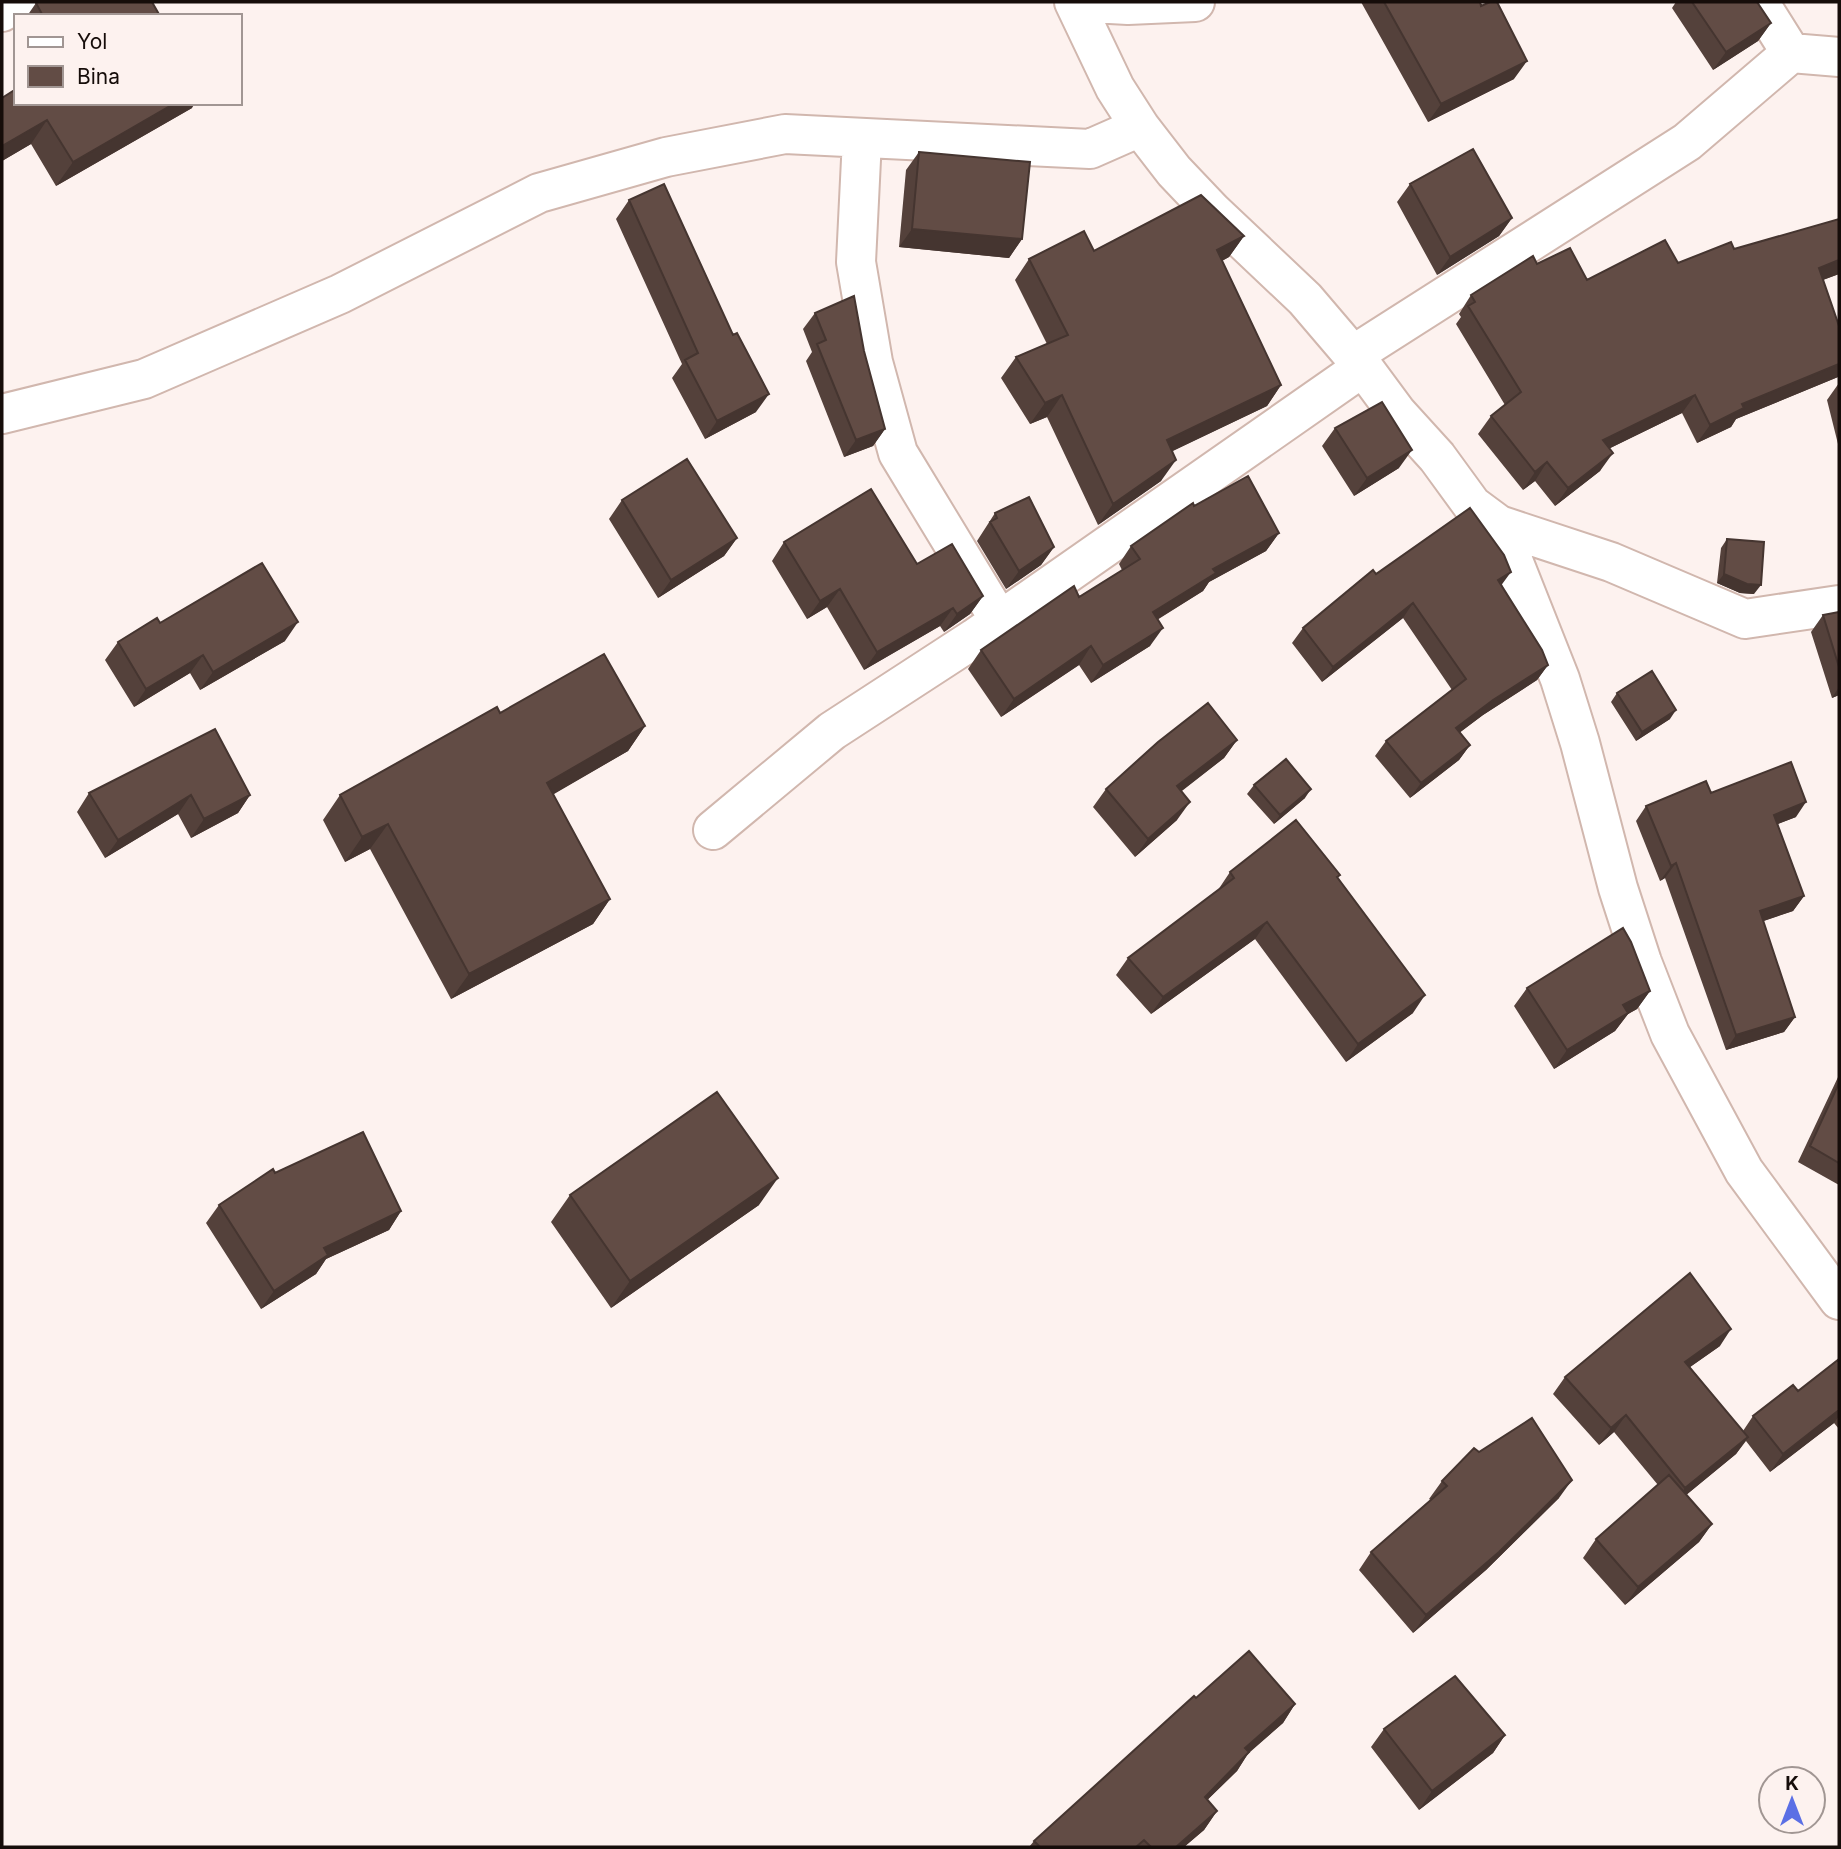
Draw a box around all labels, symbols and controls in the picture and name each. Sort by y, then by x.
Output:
legend [14,14,242,105]
text: Yol [77,29,107,54]
text: Bina [77,64,120,89]
north arrow [1757,1765,1827,1835]
text: K [1785,1772,1799,1795]

